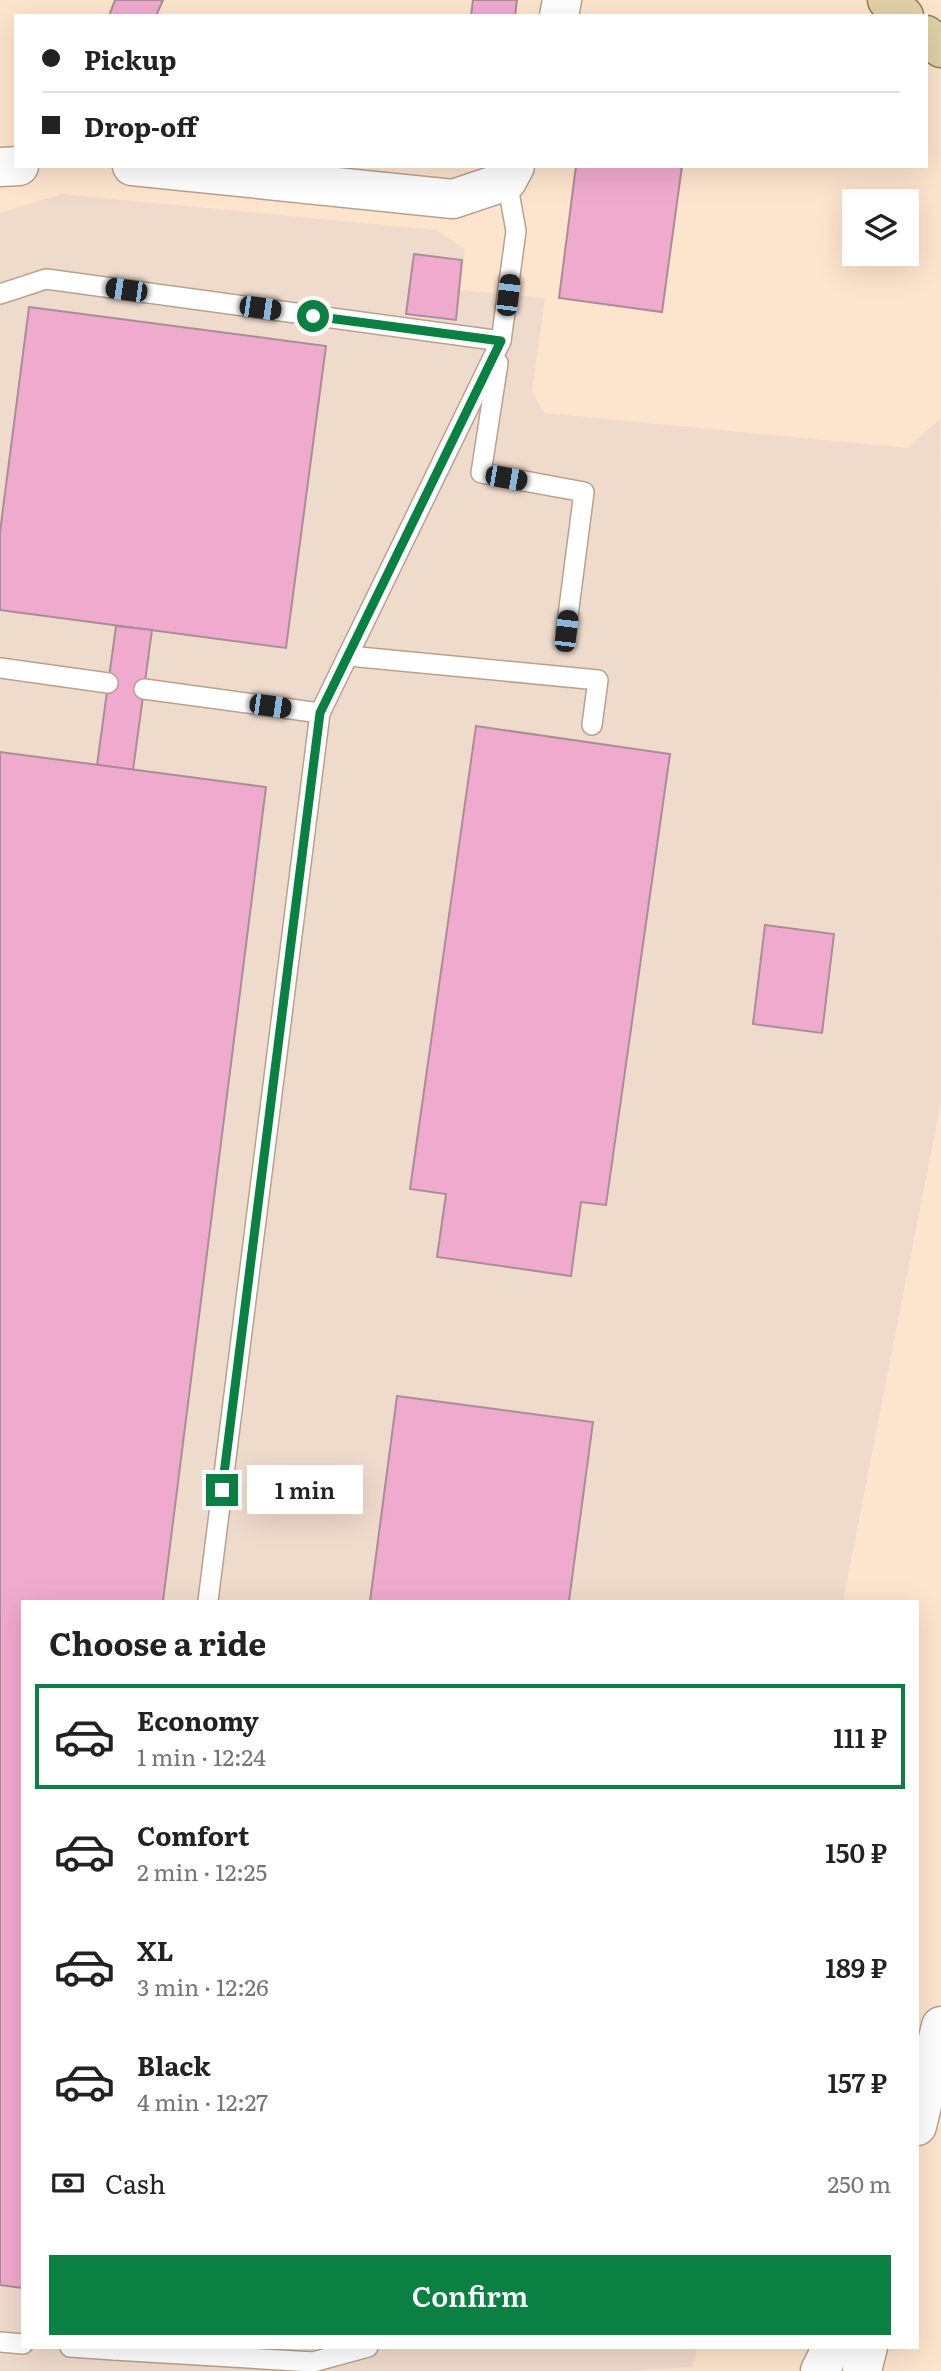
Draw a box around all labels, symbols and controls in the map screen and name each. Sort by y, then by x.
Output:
text: Pickup [84,39,176,78]
text: Drop-off [84,106,197,145]
map controls [842,189,919,266]
button: layers [842,189,919,266]
car [496,273,521,317]
car [104,277,149,303]
car [238,295,283,321]
route start [297,300,329,332]
car [484,464,529,492]
car [554,609,579,653]
car [248,693,293,719]
callout: 1 min [246,1466,362,1514]
text: 1 min [275,1472,335,1506]
route end [206,1474,238,1506]
text: Choose a ride [49,1618,266,1666]
text: Economy [137,1700,259,1739]
icon: car [53,1705,116,1768]
text: 111 ₽ [833,1717,887,1756]
text: 1 min · 12:24 [137,1739,266,1773]
text: Comfort [137,1815,249,1854]
icon: car [53,1820,116,1883]
text: 150 ₽ [825,1832,887,1871]
text: 2 min · 12:25 [137,1854,267,1888]
text: XL [137,1930,174,1969]
icon: car [53,1935,116,1998]
text: 189 ₽ [825,1947,887,1986]
text: 3 min · 12:26 [137,1969,269,2003]
text: Black [137,2045,211,2084]
icon: car [53,2050,116,2113]
text: 157 ₽ [827,2062,887,2101]
text: 4 min · 12:27 [137,2084,268,2118]
text: Cash [105,2163,166,2202]
icon: cash [49,2164,87,2202]
text: 250 m [827,2166,891,2200]
button: Confirm [49,2255,891,2335]

